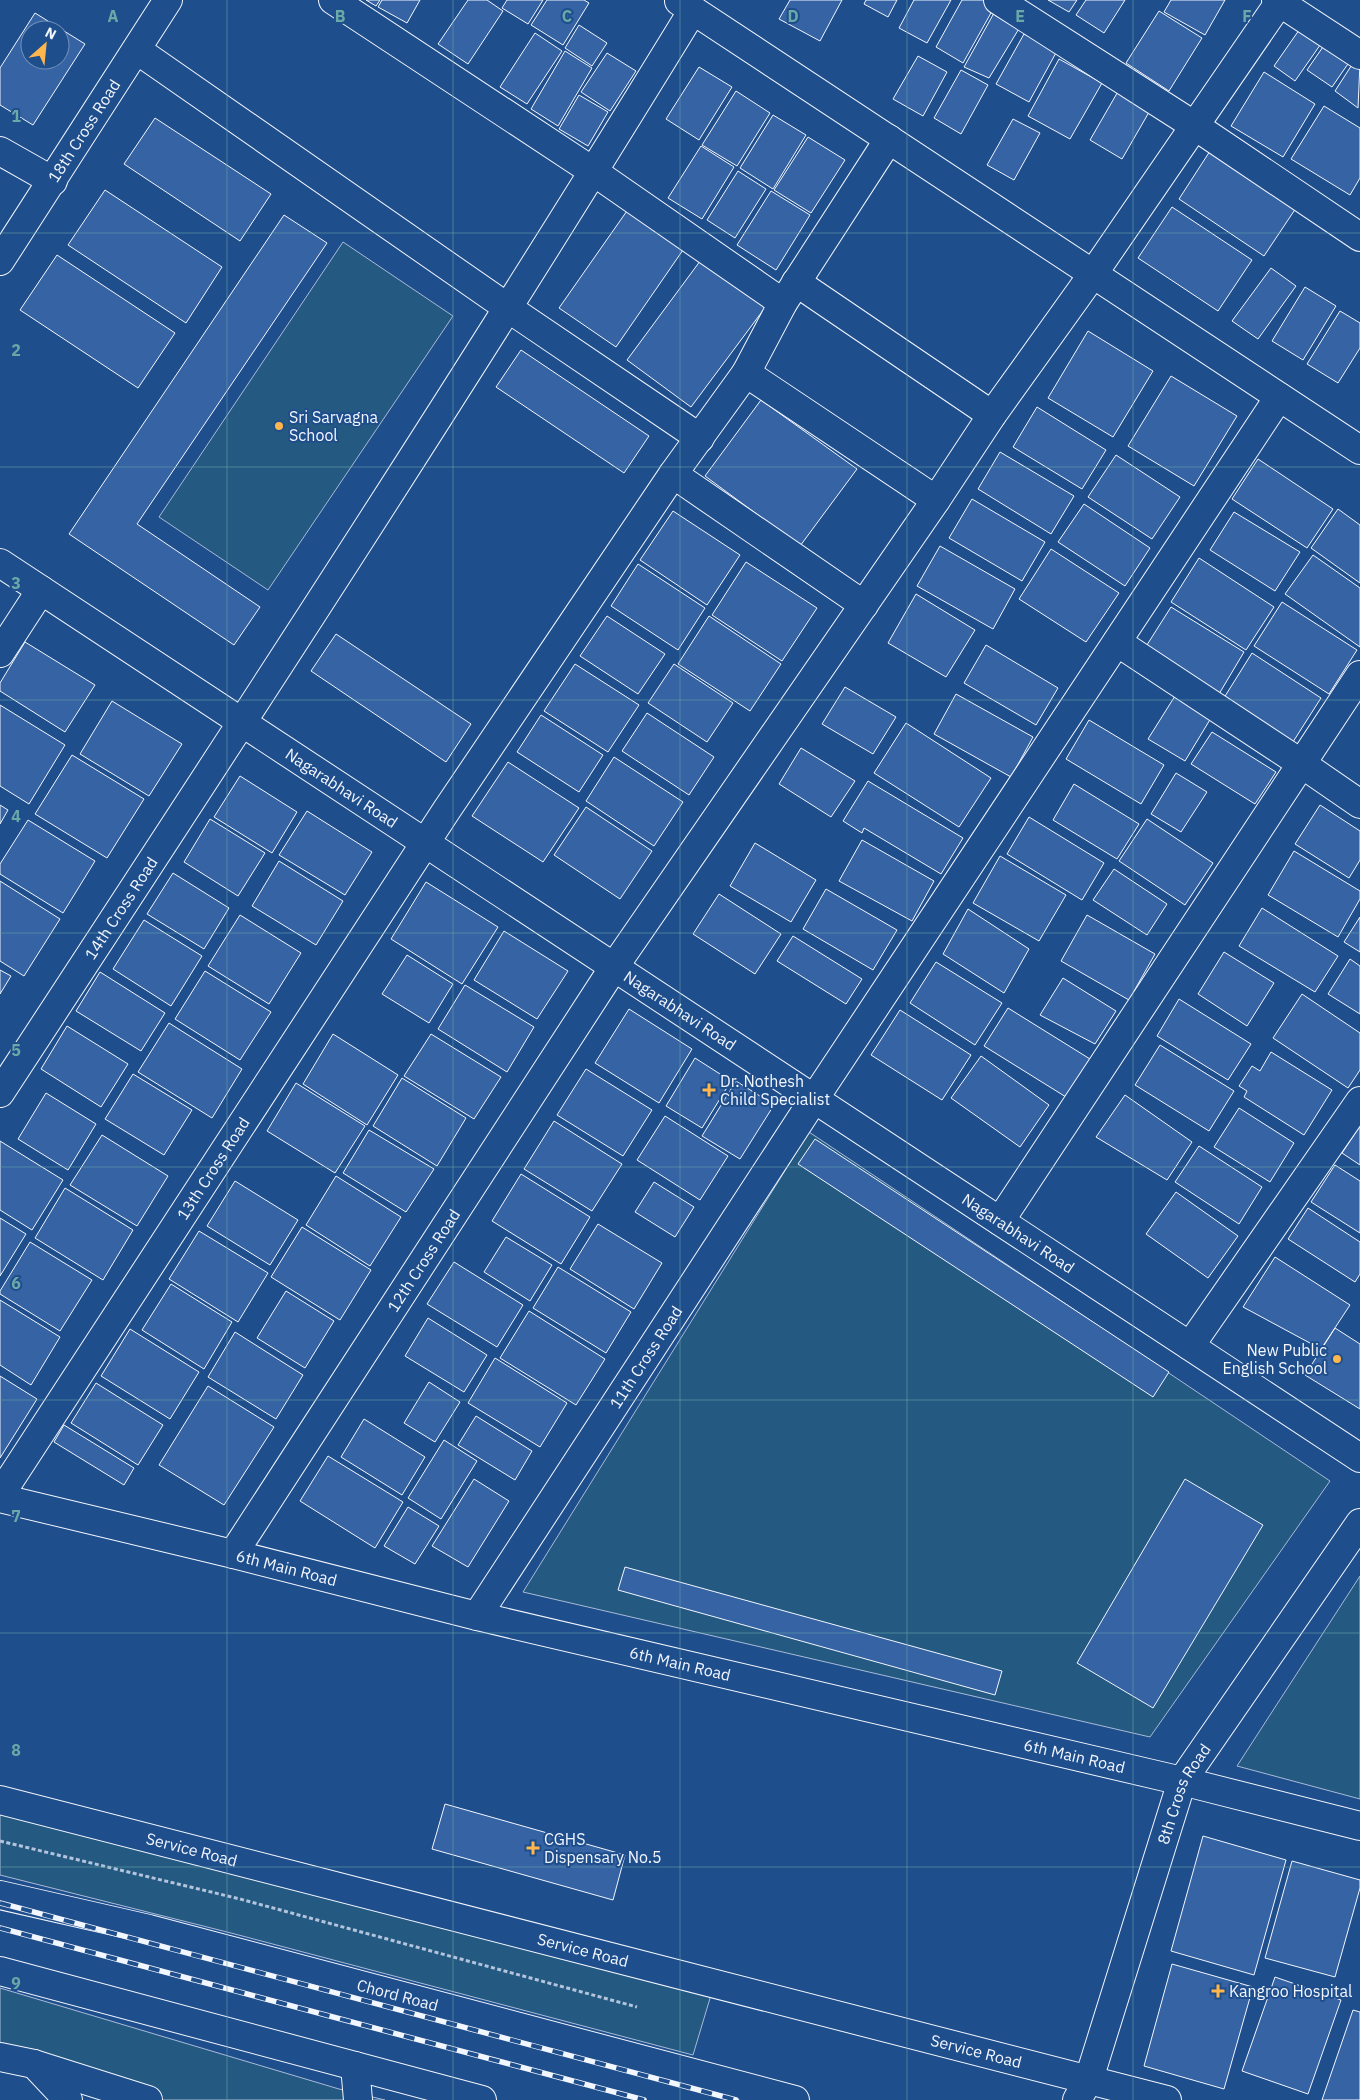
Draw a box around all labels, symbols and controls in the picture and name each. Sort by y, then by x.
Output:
text: A [108,6,119,26]
text: B [335,6,346,26]
text: C [562,6,572,26]
text: D [787,6,799,26]
text: E [1015,6,1025,26]
text: F [1242,6,1252,26]
north arrow [20,20,70,70]
text: N [42,23,60,44]
street label: 18th Cross Road [43,75,124,186]
text: 1 [11,106,21,126]
text: 2 [11,340,21,360]
place label: Sri Sarvagna School [289,407,379,445]
marker: Sri Sarvagna School [273,420,285,432]
text: 3 [11,573,21,593]
street label: Nagarabhavi Road [282,744,402,832]
text: 4 [11,806,21,826]
street label: 14th Cross Road [80,853,162,963]
street label: Nagarabhavi Road [620,966,740,1055]
text: 5 [11,1040,21,1060]
place label: Dr. Nothesh Child Specialist [720,1071,830,1109]
marker: Dr. Nothesh Child Specialist [702,1083,716,1097]
street label: 13th Cross Road [172,1113,254,1223]
street label: Nagarabhavi Road [958,1189,1078,1277]
street label: 12th Cross Road [383,1205,464,1316]
text: 6 [11,1273,21,1293]
street label: 11th Cross Road [605,1302,686,1412]
place label: New Public English School [1222,1340,1327,1378]
marker: New Public English School [1331,1353,1343,1365]
text: 7 [11,1506,21,1526]
street label: 6th Main Road [234,1545,339,1590]
street label: 6th Main Road [628,1642,733,1685]
street label: 6th Main Road [1022,1734,1127,1777]
text: 8 [11,1740,21,1760]
street label: 8th Cross Road [1153,1740,1215,1847]
street label: Service Road [144,1828,239,1871]
place label: CGHS Dispensary No.5 [544,1829,662,1867]
marker: CGHS Dispensary No.5 [526,1841,540,1855]
street label: Service Road [535,1929,631,1971]
text: 9 [11,1973,21,1993]
street label: Chord Road [355,1974,441,2015]
place label: Kangroo Hospital [1229,1981,1352,2001]
marker: Kangroo Hospital [1211,1984,1225,1998]
street label: Service Road [929,2030,1024,2072]

